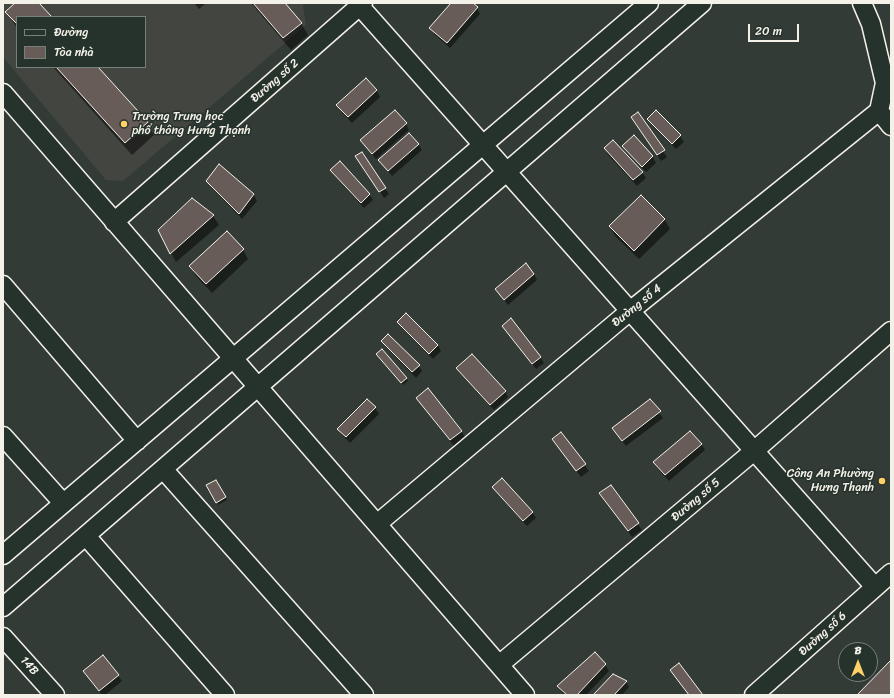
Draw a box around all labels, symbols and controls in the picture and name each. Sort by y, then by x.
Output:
legend [16,16,146,68]
scale bar [750,16,801,42]
text: 20 m [755,20,782,42]
text: Đường [54,21,88,43]
text: Tòa nhà [54,41,94,63]
street label: Đường số 2 [248,56,302,106]
place label: Trường Trung học phổ thông Hưng Thạnh [132,110,251,138]
marker: Trường Trung học phổ thông Hưng Thạnh [119,119,129,129]
street label: Đường số 4 [609,282,665,330]
place label: Công An Phường Hưng Thạnh [787,467,874,495]
street label: Đường số 5 [669,475,723,525]
marker: Công An Phường Hưng Thạnh [877,476,887,486]
street label: Đường số 6 [796,609,850,659]
text: B [855,641,861,660]
north arrow [838,642,878,682]
street label: 14B [17,654,41,678]

